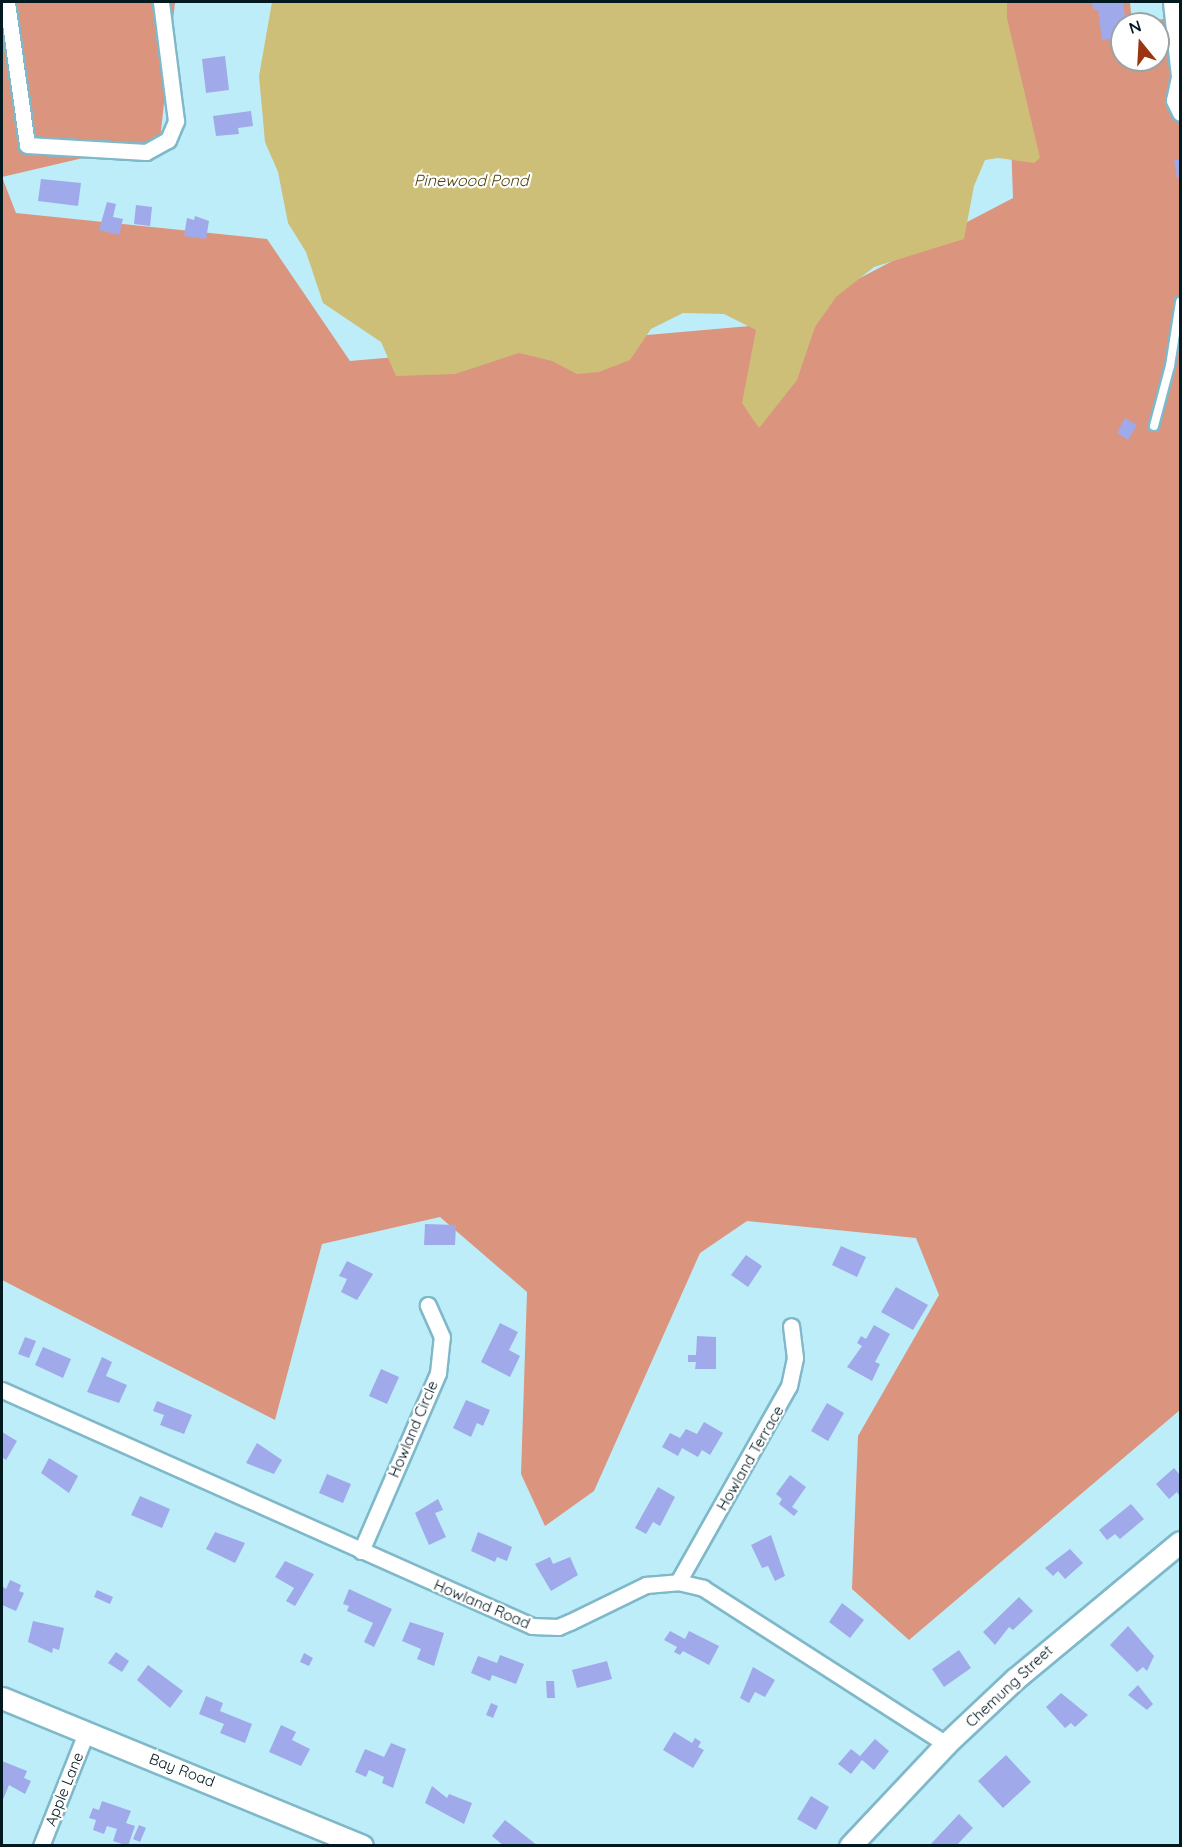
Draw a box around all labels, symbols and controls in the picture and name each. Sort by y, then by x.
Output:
north arrow [1110,12,1170,72]
text: N [1126,15,1144,38]
water label: Pinewood Pond [414,170,528,190]
street label: Howland Circle [384,1378,442,1480]
street label: Howland Terrace [713,1402,787,1514]
street label: Howland Road [431,1576,533,1632]
street label: Chemung Street [962,1641,1056,1731]
street label: Apple Lane [41,1749,87,1829]
street label: Bay Road [147,1749,217,1791]

